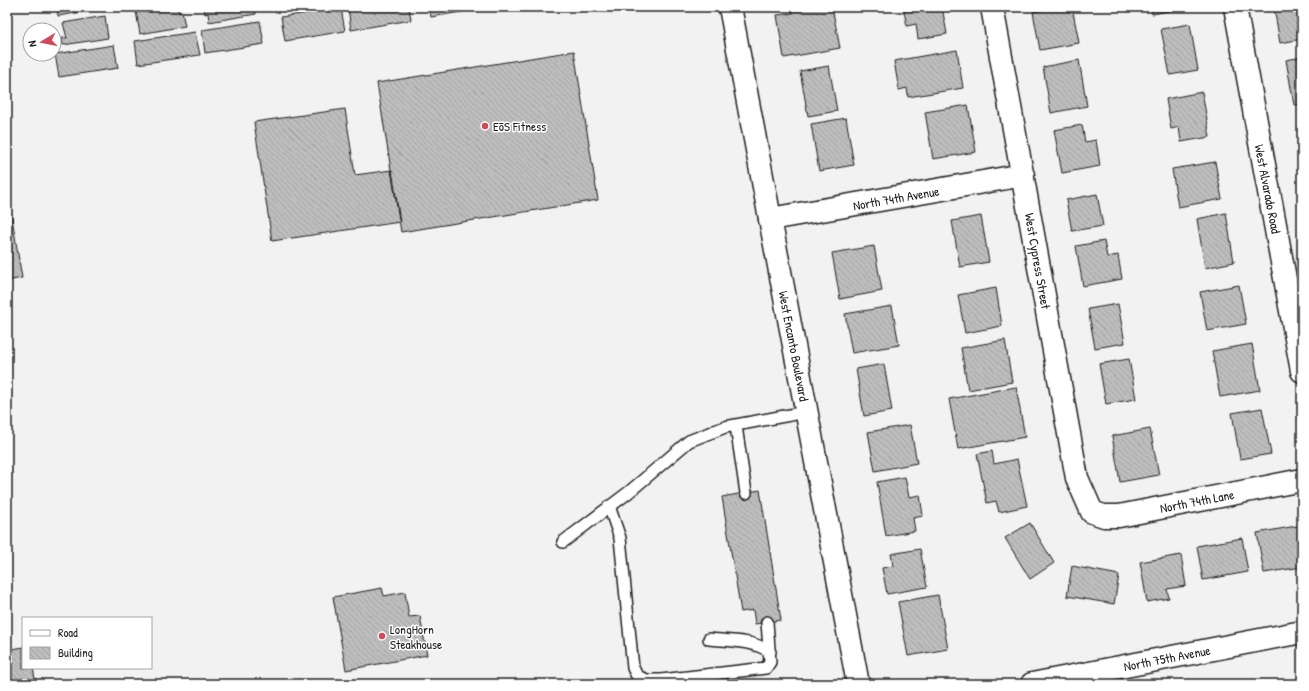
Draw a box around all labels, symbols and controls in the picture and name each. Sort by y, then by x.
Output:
north arrow [22,22,62,62]
text: N [25,39,40,48]
place label: EōS Fitness [493,117,546,135]
marker: EōS Fitness [480,121,490,131]
street label: West Alvarado Road [1251,143,1285,235]
street label: North 74th Avenue [851,182,941,214]
street label: West Cypress Street [1021,212,1055,311]
street label: West Encanto Boulevard [774,289,814,403]
street label: North 74th Lane [1158,485,1236,517]
legend [22,617,152,669]
place label: LongHorn Steakhouse [390,620,442,653]
text: Road [58,624,78,641]
marker: LongHorn Steakhouse [377,631,387,641]
street label: North 75th Avenue [1122,641,1212,675]
text: Building [58,644,93,661]

